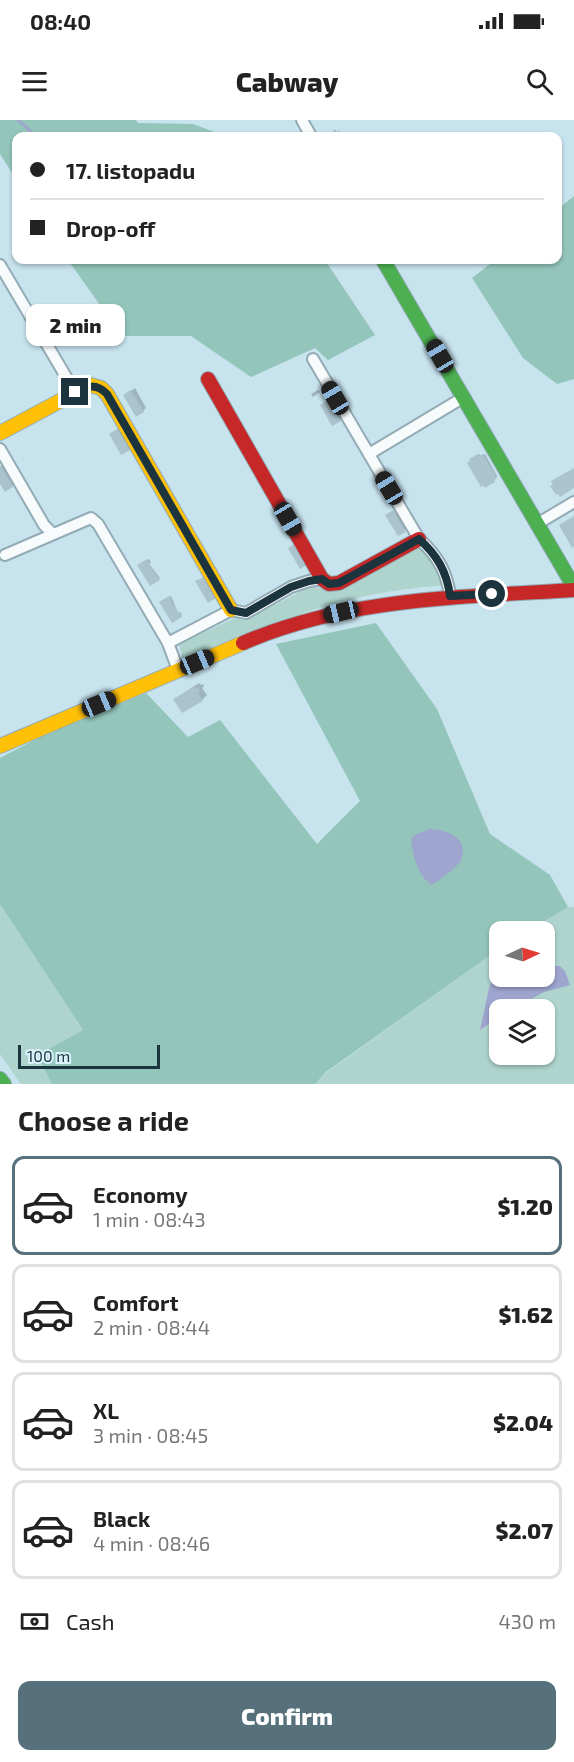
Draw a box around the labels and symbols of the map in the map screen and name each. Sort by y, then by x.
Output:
callout: 2 min [26,305,124,347]
car [423,336,457,376]
route end [61,378,88,405]
car [318,378,352,418]
car [372,468,406,508]
car [271,499,305,539]
route start [478,580,505,607]
car [321,599,361,625]
car [177,647,217,677]
car [79,689,119,719]
north arrow [489,921,555,987]
scale bar [18,1042,160,1070]

